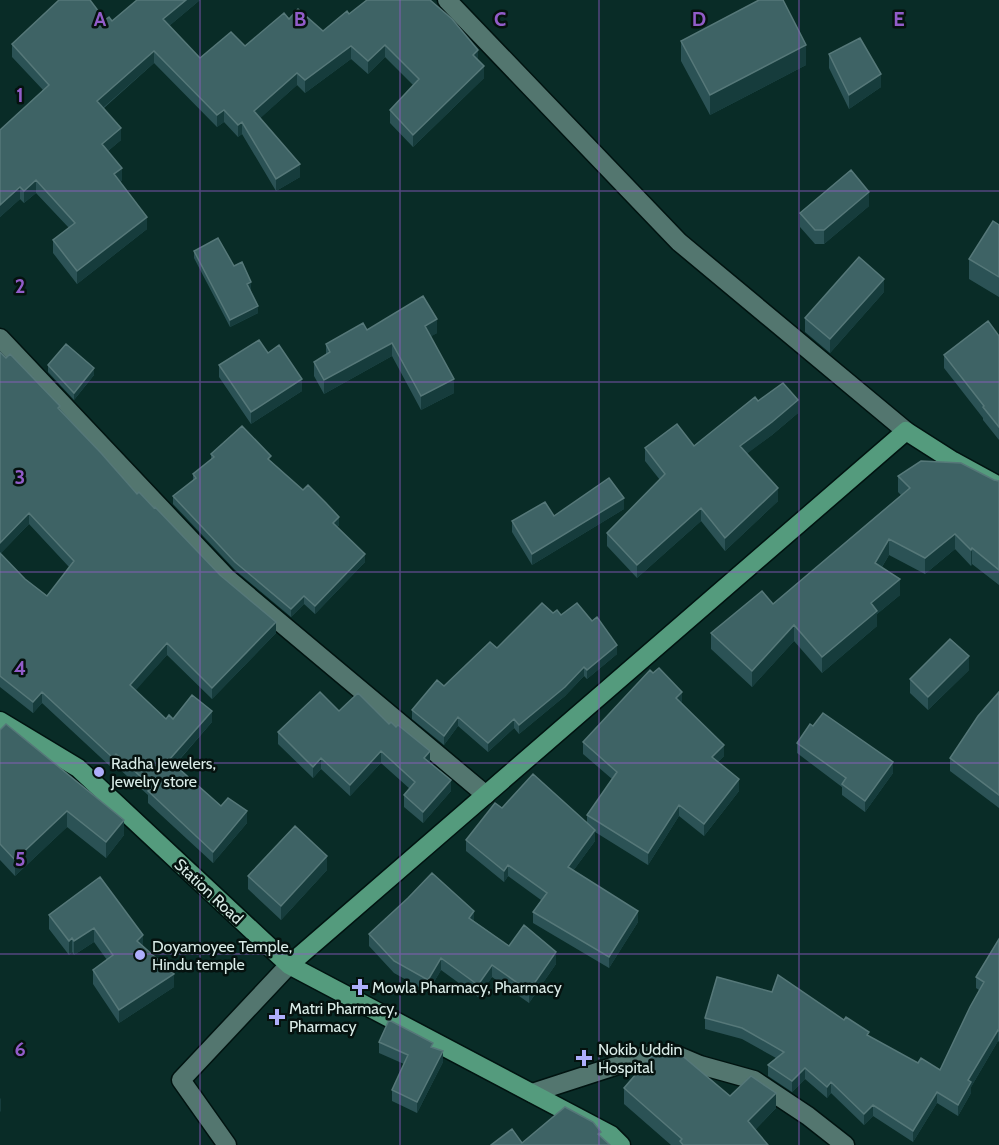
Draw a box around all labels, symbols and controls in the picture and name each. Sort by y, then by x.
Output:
text: A [94,7,107,31]
text: B [294,7,306,31]
text: C [494,7,506,31]
text: D [692,7,706,31]
text: E [893,7,905,31]
text: 1 [16,83,24,107]
text: 2 [15,274,25,298]
text: 3 [15,465,25,489]
text: 4 [14,656,26,680]
place label: Radha Jewelers, Jewelry store [110,754,216,791]
marker: Radha Jewelers, Jewelry store [92,765,106,779]
text: 5 [15,847,25,871]
street label: Station Road [170,855,247,928]
place label: Doyamoyee Temple, Hindu temple [152,937,292,974]
marker: Doyamoyee Temple, Hindu temple [133,948,147,962]
place label: Mowla Pharmacy, Pharmacy [372,978,562,997]
marker: Mowla Pharmacy, Pharmacy [353,980,367,994]
place label: Matri Pharmacy, Pharmacy [289,999,397,1036]
marker: Matri Pharmacy, Pharmacy [270,1010,284,1024]
text: 6 [14,1037,26,1061]
place label: Nokib Uddin Hospital [598,1040,682,1077]
marker: Nokib Uddin Hospital [575,1049,593,1067]

